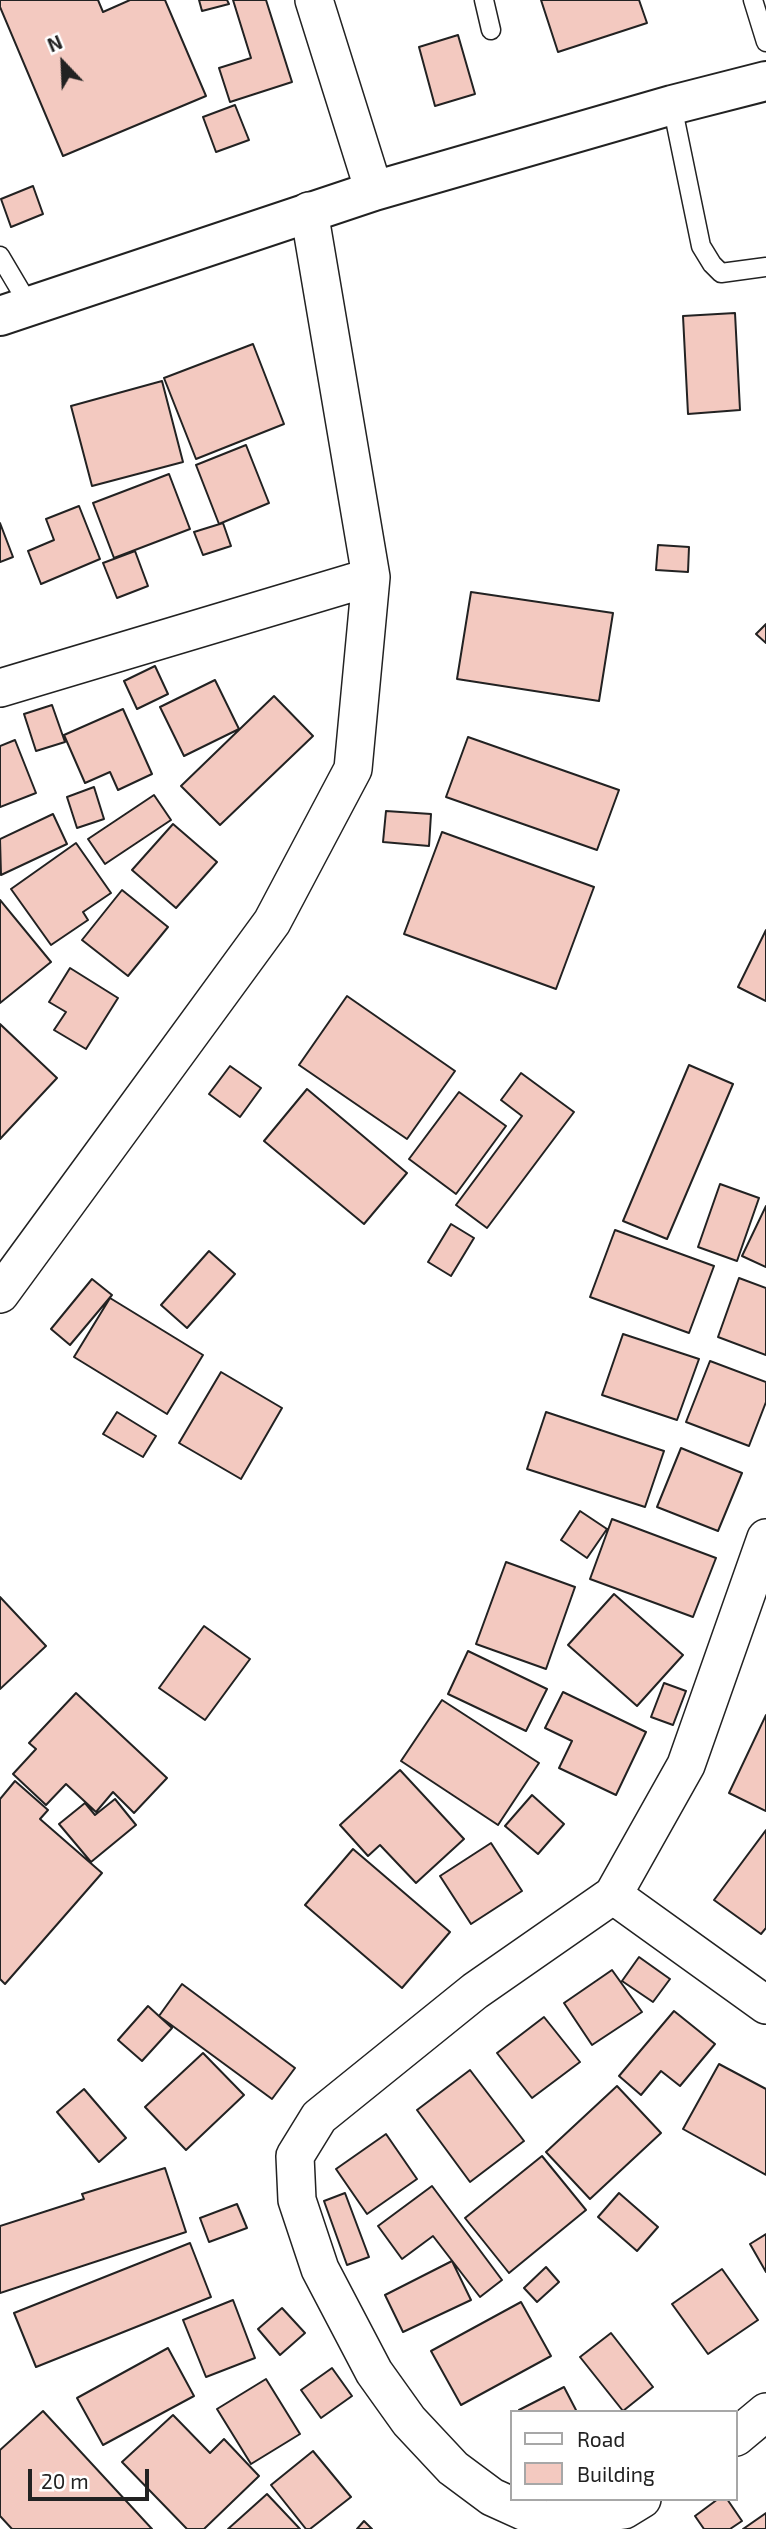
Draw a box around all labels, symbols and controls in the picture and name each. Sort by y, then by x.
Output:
north arrow [28,28,98,98]
text: N [44,30,65,56]
legend [510,2410,738,2501]
text: Road [577,2426,625,2451]
scale bar [32,2456,152,2500]
text: Building [577,2461,655,2486]
text: 20 m [41,2468,89,2493]

